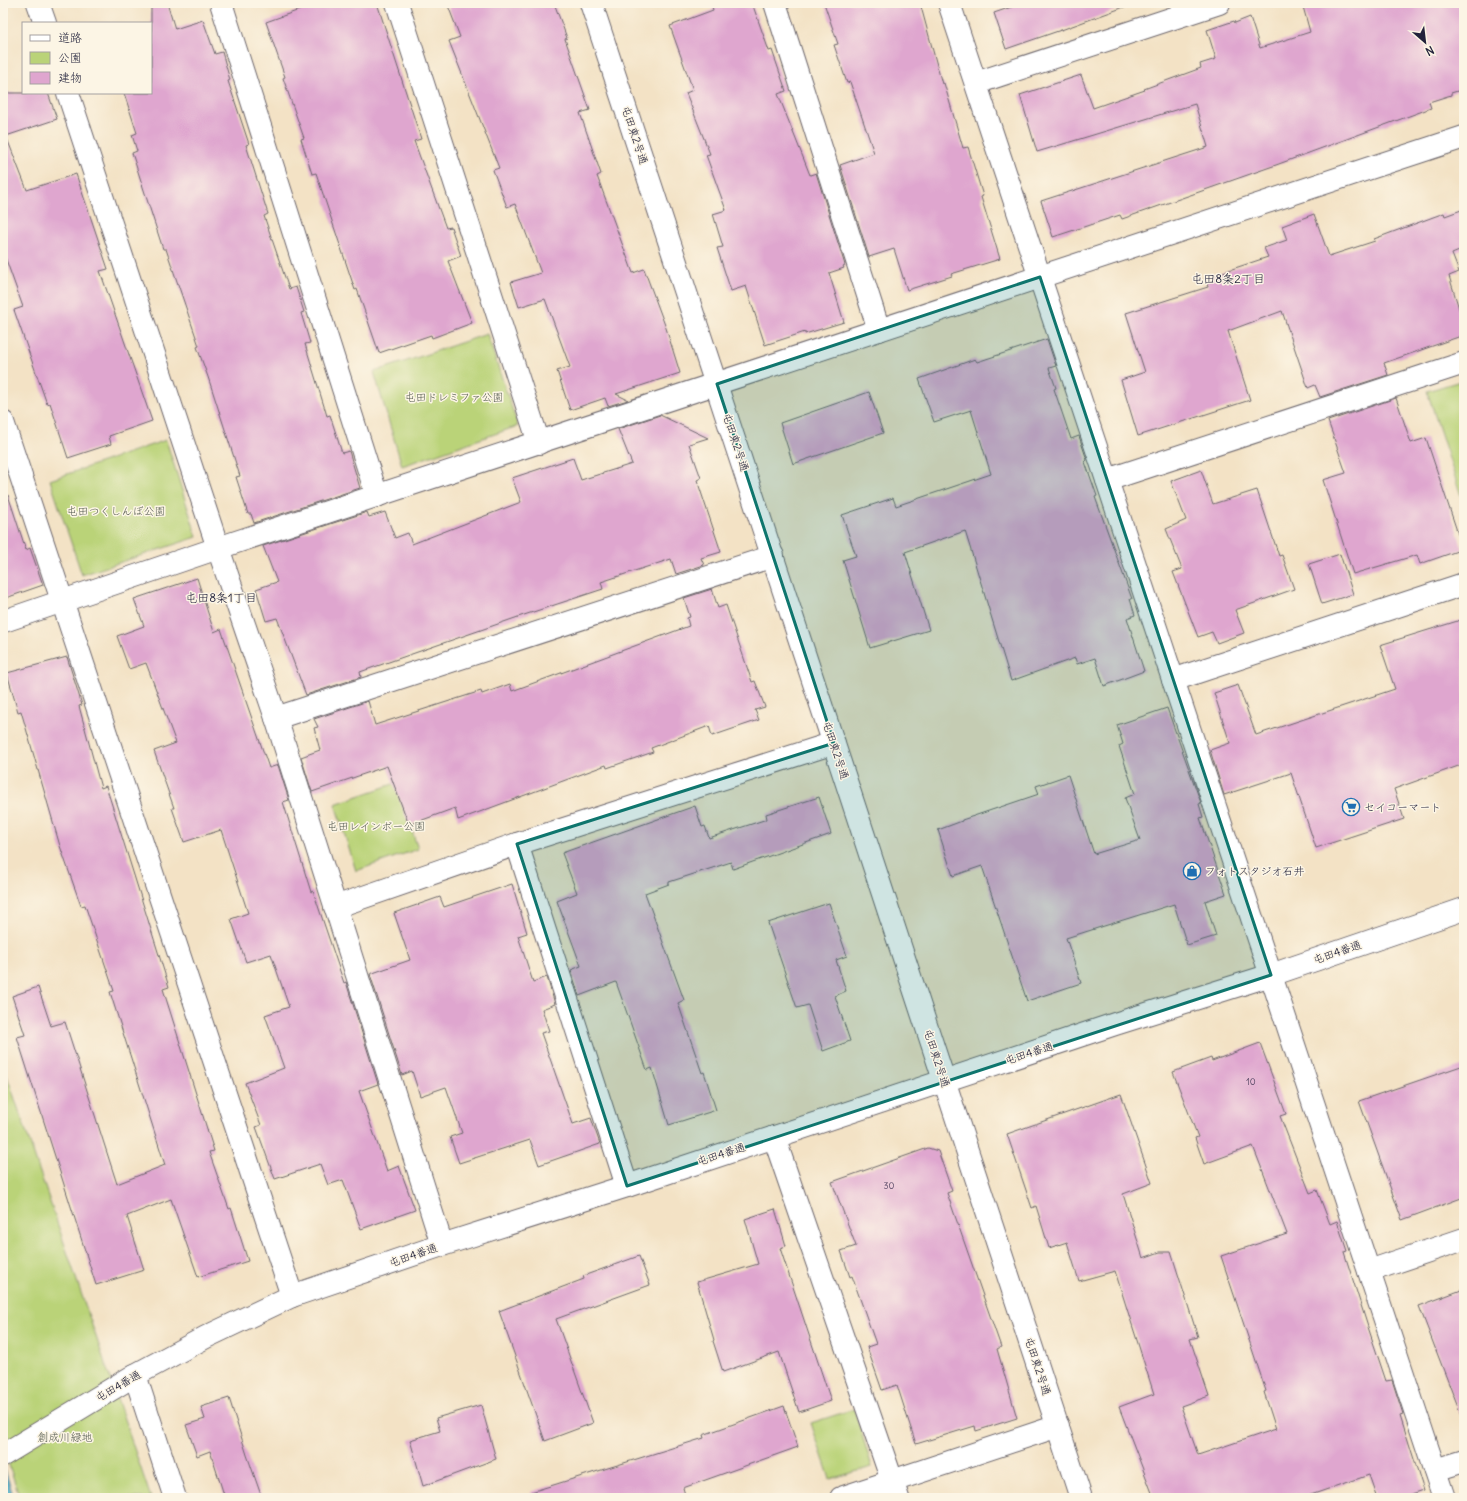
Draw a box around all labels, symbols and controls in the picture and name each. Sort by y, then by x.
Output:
legend [22,22,152,94]
north arrow [1405,22,1445,62]
text: 道路 [58,30,82,45]
text: N [1423,43,1436,59]
text: 公園 [58,50,82,65]
text: 建物 [58,70,82,85]
street label: 屯田東2号通 [619,104,651,166]
district label: 屯田8条2丁目 [1191,271,1265,286]
park label: 屯田ドレミファ公園 [405,390,504,404]
street label: 屯田東2号通 [720,411,752,473]
park label: 屯田つくしんぼ公園 [67,504,166,518]
district label: 屯田8条1丁目 [185,590,257,605]
street label: 屯田東2号通 [820,719,852,781]
supermarket icon: セイコーマート [1341,797,1361,817]
place label: セイコーマート [1364,800,1441,814]
park label: 屯田レインボー公園 [327,819,425,833]
shop icon: フォトスタジオ石井 [1182,861,1202,881]
place label: フォトスタジオ石井 [1205,864,1304,878]
street label: 屯田4番通 [1311,937,1363,967]
street label: 屯田東2号通 [921,1027,953,1089]
street label: 屯田4番通 [1003,1039,1055,1067]
house number: 10 [1246,1076,1256,1087]
street label: 屯田4番通 [695,1140,747,1168]
house number: 30 [883,1180,895,1191]
street label: 屯田4番通 [387,1240,439,1270]
street label: 屯田東2号通 [1022,1335,1054,1397]
street label: 屯田4番通 [93,1367,143,1405]
park label: 創成川緑地 [38,1430,93,1444]

